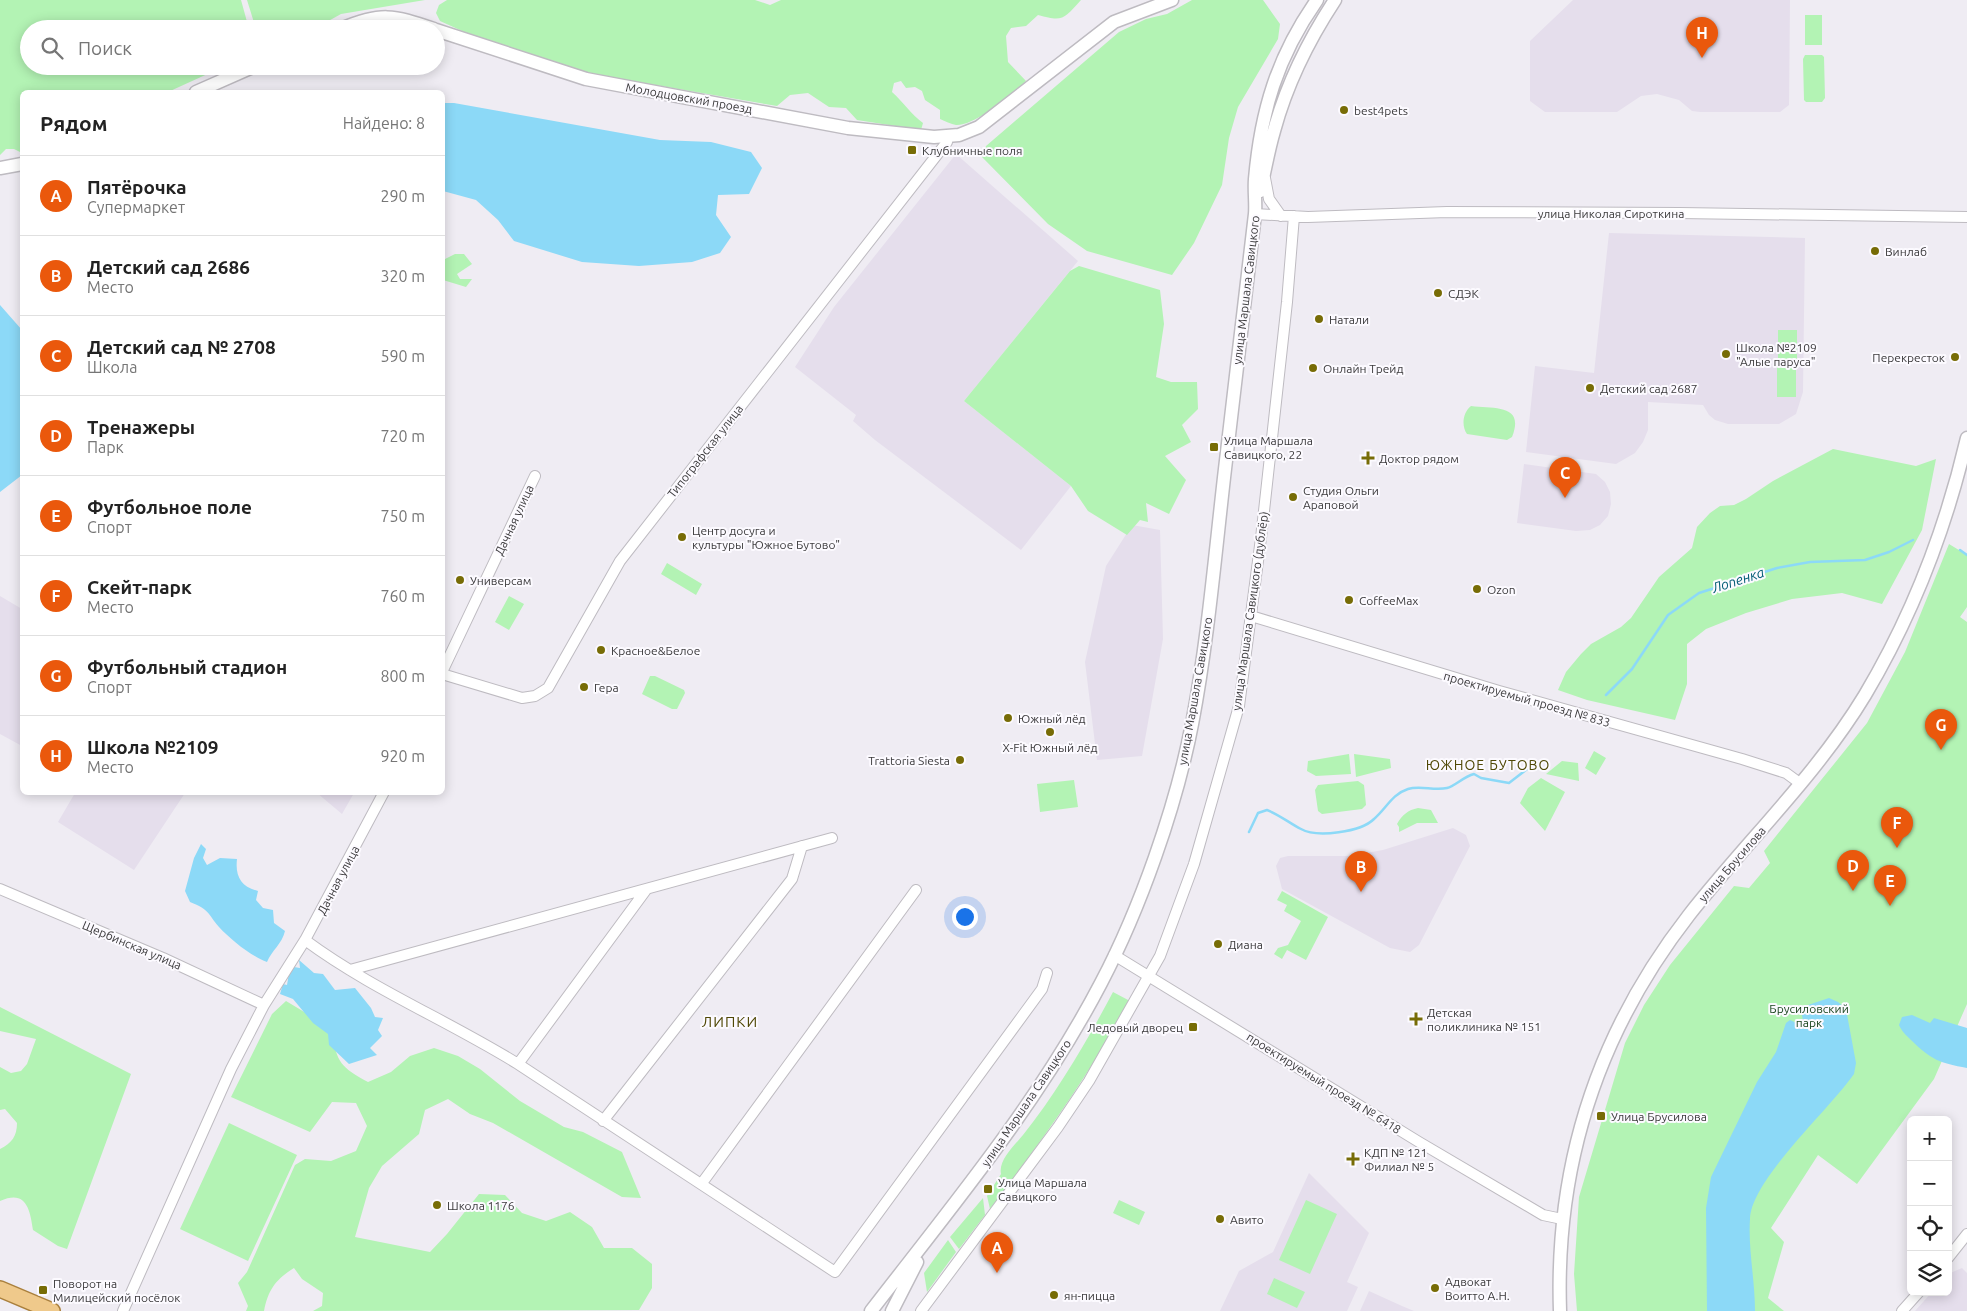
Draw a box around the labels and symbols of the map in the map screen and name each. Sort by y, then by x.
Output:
pin: H [1686,17,1718,58]
street label: Молодцовский проезд [625,80,753,116]
marker: best4pets [1338,104,1350,116]
place label: best4pets [1354,104,1408,117]
marker: Клубничные поля [906,144,918,156]
place label: Клубничные поля [922,144,1023,157]
street label: улица Николая Сироткина [1538,207,1684,220]
street label: улица Маршала Савицкого [1230,215,1262,365]
marker: Винлаб [1869,245,1881,257]
place label: Винлаб [1885,245,1927,258]
marker: СДЭК [1432,287,1444,299]
place label: СДЭК [1448,287,1479,300]
marker: Натали [1313,313,1325,325]
place label: Натали [1329,313,1369,326]
place label: Школа №2109 "Алые паруса" [1736,341,1817,368]
marker: Школа №2109 "Алые паруса" [1720,348,1732,360]
place label: Перекресток [1872,351,1945,364]
marker: Перекресток [1949,351,1961,363]
marker: Онлайн Трейд [1307,362,1319,374]
place label: Онлайн Трейд [1323,362,1404,375]
marker: Детский сад 2687 [1584,382,1596,394]
place label: Детский сад 2687 [1600,382,1698,395]
street label: Типографская улица [665,402,745,500]
place label: Улица Маршала Савицкого, 22 [1224,434,1313,461]
marker: Улица Маршала Савицкого, 22 [1208,441,1220,453]
marker: Доктор рядом [1361,451,1375,465]
place label: Доктор рядом [1379,452,1459,465]
pin: C [1549,457,1581,498]
street label: Дачная улица [492,483,536,557]
place label: Студия Ольги Араповой [1303,484,1379,511]
marker: Студия Ольги Араповой [1287,491,1299,503]
street label: улица Маршала Савицкого (дублёр) [1230,511,1271,712]
place label: Центр досуга и культуры "Южное Бутово" [692,524,840,551]
marker: Центр досуга и культуры "Южное Бутово" [676,531,688,543]
water label: Лопенка [1709,564,1766,596]
marker: Универсам [454,574,466,586]
place label: Универсам [470,574,532,587]
marker: Ozon [1471,583,1483,595]
place label: Ozon [1487,583,1516,596]
marker: CoffeeMax [1343,594,1355,606]
place label: CoffeeMax [1359,594,1418,607]
street label: улица Маршала Савицкого [1176,616,1214,766]
marker: Красное&Белое [595,644,607,656]
place label: Красное&Белое [611,644,700,657]
street label: проектируемый проезд № 833 [1442,669,1612,729]
marker: Гера [578,681,590,693]
place label: Гера [594,681,619,694]
pin: G [1925,709,1957,750]
marker: Южный лёд [1002,712,1014,724]
place label: Южный лёд [1018,712,1086,725]
marker: X-Fit Южный лёд [1044,726,1056,738]
place label: X-Fit Южный лёд [1003,741,1097,754]
place label: Trattoria Siesta [868,754,950,767]
marker: Trattoria Siesta [954,754,966,766]
district label: ЮЖНОЕ БУТОВО [1426,757,1550,773]
pin: F [1881,807,1913,848]
street label: улица Брусилова [1696,824,1768,904]
street label: Дачная улица [314,843,362,917]
pin: D [1837,850,1869,891]
pin: B [1345,851,1377,892]
pin: E [1874,865,1906,906]
your location [952,904,978,930]
street label: Щербинская улица [80,918,184,972]
marker: Диана [1212,938,1224,950]
place label: Диана [1228,938,1263,951]
park label: Брусиловский парк [1769,1002,1849,1029]
place label: Детская поликлиника № 151 [1427,1006,1541,1033]
marker: Детская поликлиника № 151 [1409,1012,1423,1026]
district label: ЛИПКИ [702,1013,758,1030]
place label: Ледовый дворец [1087,1021,1183,1034]
marker: Ледовый дворец [1187,1021,1199,1033]
street label: проектируемый проезд № 6418 [1245,1030,1404,1136]
street label: улица Маршала Савицкого [979,1037,1073,1169]
marker: Улица Брусилова [1595,1110,1607,1122]
place label: Улица Брусилова [1611,1110,1707,1123]
place label: КДП № 121 Филиал № 5 [1364,1146,1434,1173]
marker: КДП № 121 Филиал № 5 [1346,1152,1360,1166]
place label: Улица Маршала Савицкого [998,1176,1087,1203]
marker: Улица Маршала Савицкого [982,1183,994,1195]
marker: Школа 1176 [431,1199,443,1211]
place label: Школа 1176 [447,1199,515,1212]
marker: Авито [1214,1213,1226,1225]
place label: Авито [1230,1213,1264,1226]
pin: A [981,1232,1013,1273]
place label: Адвокат Воитто А.Н. [1445,1275,1510,1302]
place label: Поворот на Милицейский посёлок [53,1277,180,1304]
marker: Адвокат Воитто А.Н. [1429,1282,1441,1294]
marker: Поворот на Милицейский посёлок [37,1284,49,1296]
marker: ян-пицца [1048,1289,1060,1301]
place label: ян-пицца [1064,1289,1115,1302]

